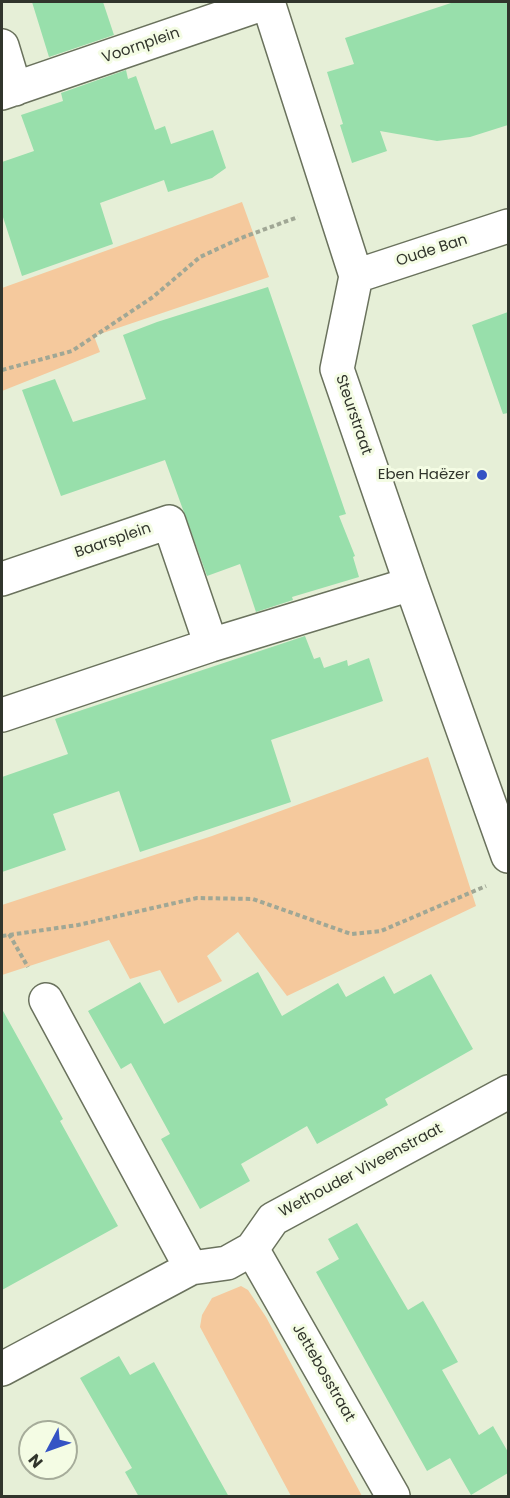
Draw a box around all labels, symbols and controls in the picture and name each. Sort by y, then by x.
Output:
street label: Voornplein [100,24,182,68]
street label: Oude Ban [394,231,470,271]
street label: Steurstraat [331,373,375,457]
place label: Eben Haëzer [378,466,470,484]
marker: Eben Haëzer [475,468,489,482]
street label: Baarsplein [73,520,153,562]
street label: Wethouder Viveenstraat [276,1120,446,1222]
street label: Jettebosstraat [288,1321,358,1425]
north arrow [18,1420,78,1480]
text: N [23,1449,48,1473]

